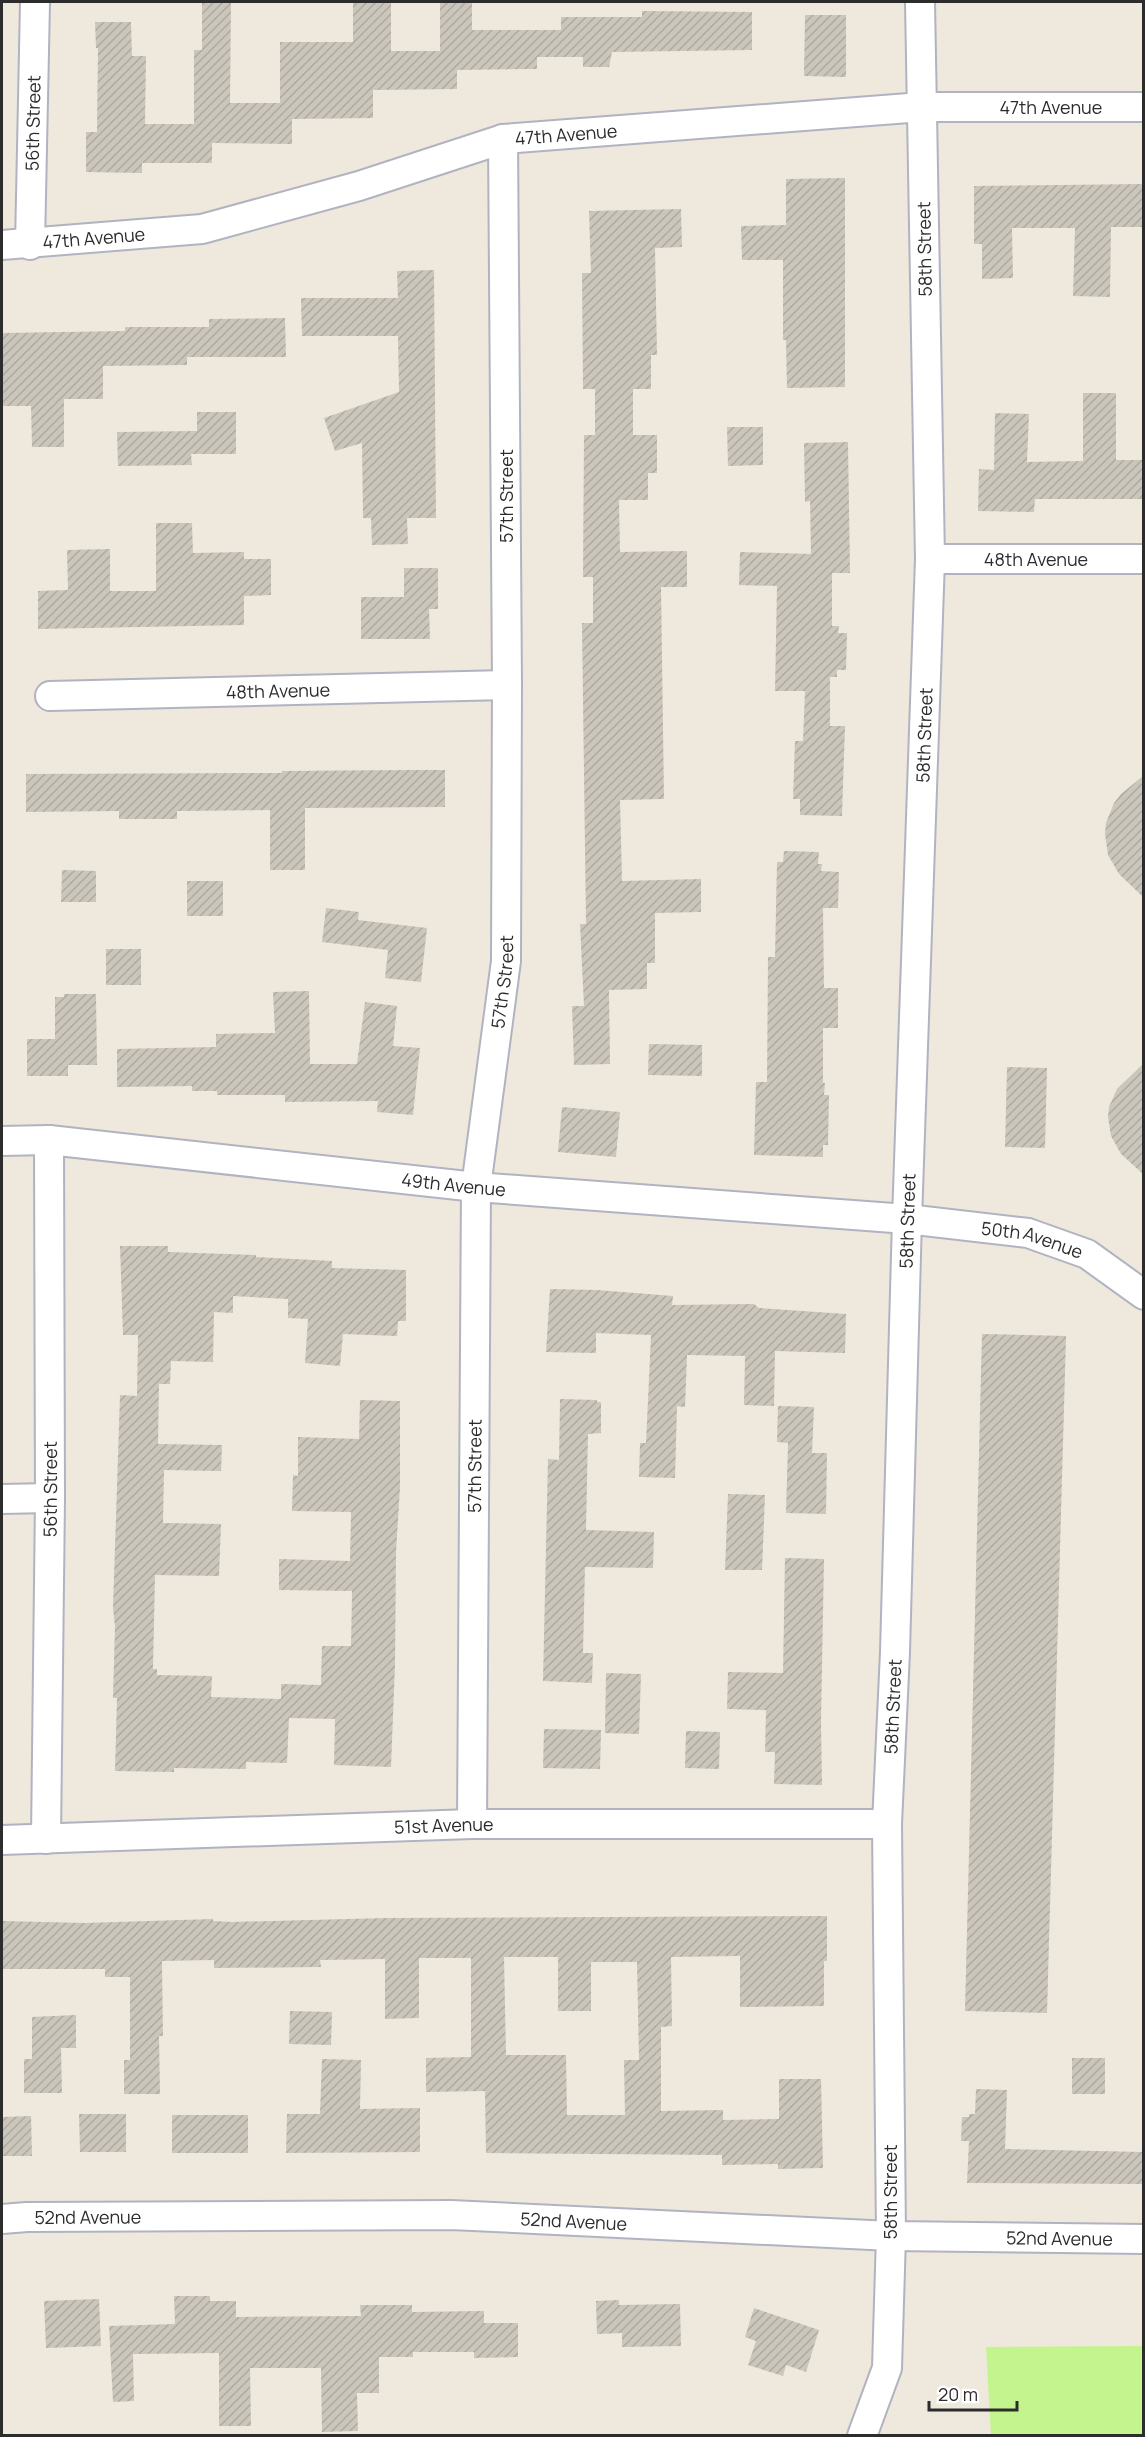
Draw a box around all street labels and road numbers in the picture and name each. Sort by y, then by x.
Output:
street label: 56th Street [20,75,45,171]
street label: 47th Avenue [999,95,1102,119]
street label: 47th Avenue [514,118,618,150]
street label: 58th Street [911,201,937,297]
street label: 47th Avenue [41,222,146,254]
street label: 57th Street [494,449,518,543]
street label: 48th Avenue [984,547,1088,571]
street label: 48th Avenue [226,677,330,704]
street label: 58th Street [910,687,938,783]
street label: 57th Street [485,935,518,1030]
street label: 49th Avenue [400,1167,507,1201]
street label: 58th Street [894,1173,921,1269]
street label: 50th Avenue [980,1216,1086,1264]
street label: 57th Street [462,1419,487,1513]
street label: 56th Street [38,1441,62,1537]
street label: 58th Street [878,1658,907,1755]
street label: 51st Avenue [394,1812,493,1839]
street label: 58th Street [878,2144,902,2240]
street label: 52nd Avenue [34,2204,141,2229]
street label: 52nd Avenue [520,2206,628,2235]
street label: 52nd Avenue [1006,2225,1113,2251]

